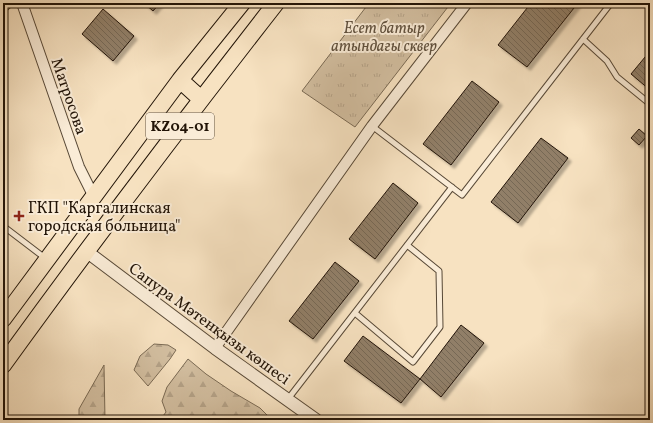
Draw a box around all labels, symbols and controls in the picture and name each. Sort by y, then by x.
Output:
park label: Есет батыр атындағы сквер [331,18,437,58]
street label: Матросова [45,55,91,138]
road number: KZ04-01 [146,113,214,139]
place label: ГКП "Каргалинская городская больница" [28,198,180,238]
marker: ГКП "Каргалинская городская больница" [13,210,25,222]
street label: Сапура Мәтенқызы көшесі [124,258,294,391]

